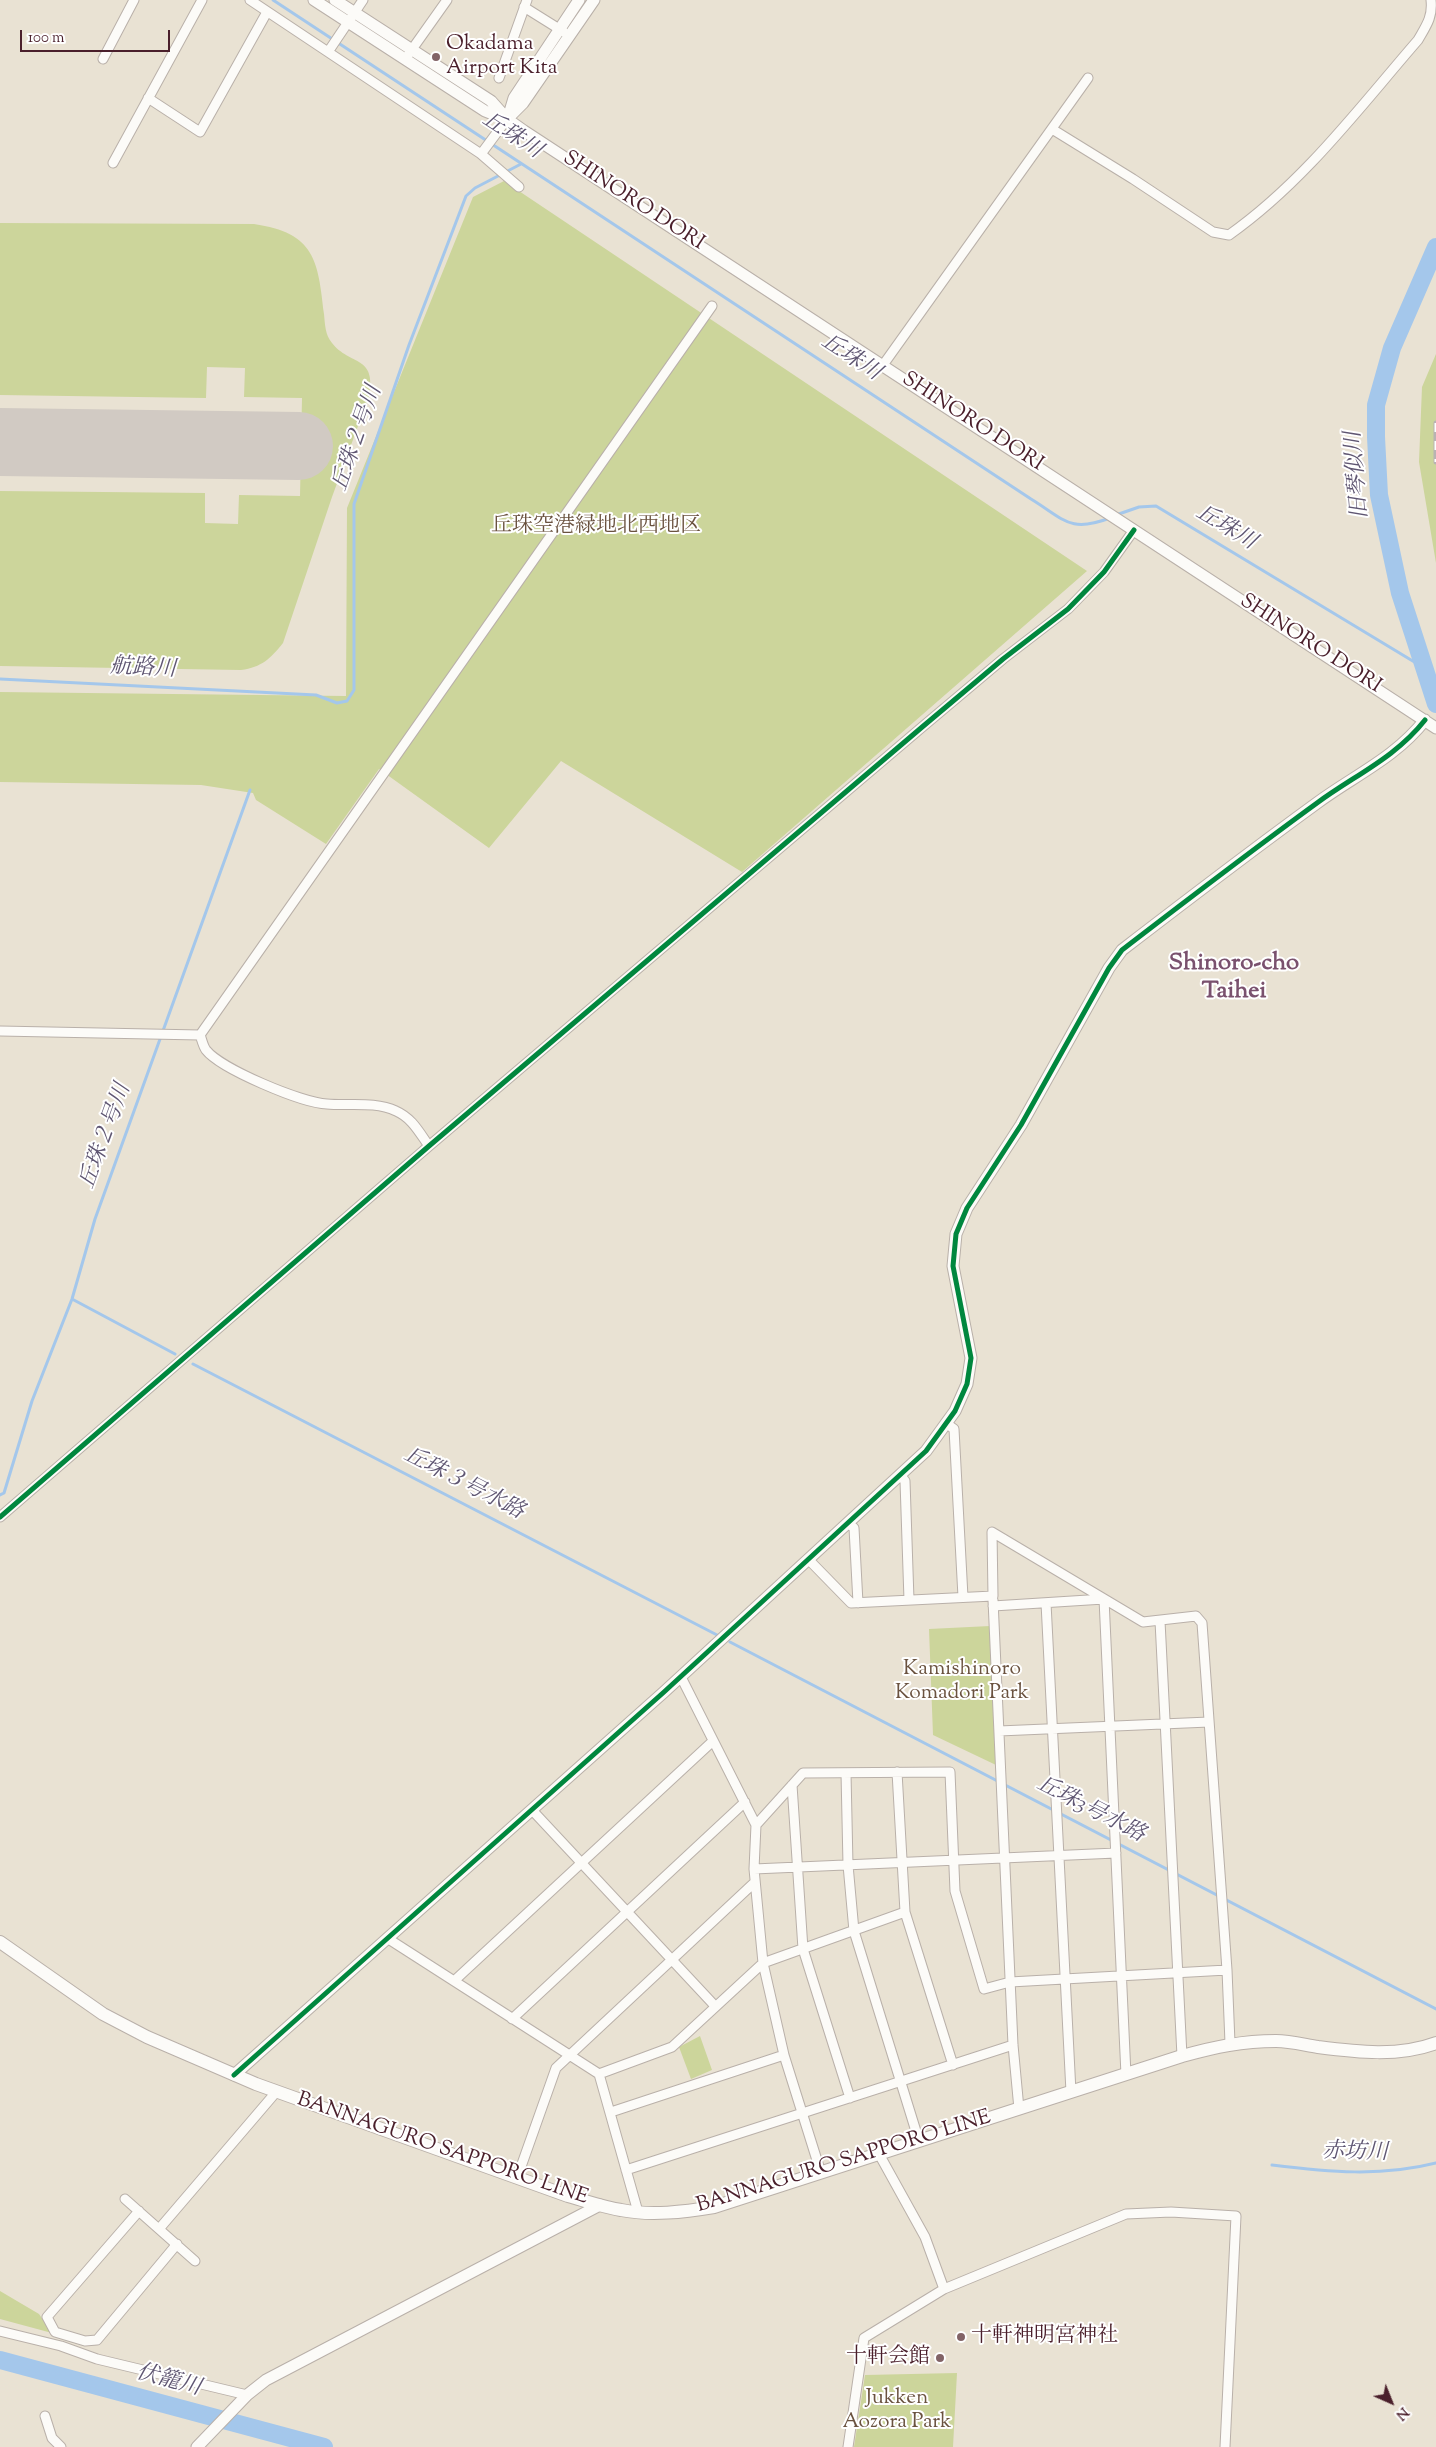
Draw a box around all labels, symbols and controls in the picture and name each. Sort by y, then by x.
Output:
scale bar [22,20,172,52]
text: 100 m [28,28,64,49]
place label: Okadama Airport Kita [446,32,557,82]
marker: Okadama Airport Kita [430,51,442,63]
water label: 丘珠川 [476,108,546,166]
street label: SHINORO DORI [557,147,709,257]
water label: 丘珠川 [815,330,885,388]
street label: SHINORO DORI [896,368,1048,478]
water label: 丘珠２号川 [329,383,389,495]
water label: 旧琴似川 [1342,430,1376,520]
water label: 丘珠川 [1190,501,1260,557]
park label: 丘珠空港緑地北西地区 [491,514,701,540]
street label: SHINORO DORI [1234,590,1386,700]
water label: 航路川 [109,655,177,685]
district label: Shinoro-cho Taihei [1169,951,1299,1007]
water label: 丘珠２号川 [76,1081,138,1193]
water label: 丘珠３号水路 [398,1443,528,1527]
park label: Kamishinoro Komadori Park [895,1657,1029,1707]
water label: 丘珠3号水路 [1031,1772,1149,1850]
street label: BANNAGURO SAPPORO LINE [293,2088,591,2212]
street label: BANNAGURO SAPPORO LINE [694,2106,994,2220]
water label: 赤坊川 [1322,2140,1388,2168]
place label: 十軒神明宮神社 [971,2324,1118,2350]
marker: 十軒神明宮神社 [955,2331,967,2343]
place label: 十軒会館 [846,2345,930,2371]
marker: 十軒会館 [934,2352,946,2364]
water label: 伏籠川 [133,2361,203,2403]
north arrow [1366,2377,1416,2427]
park label: Jukken Aozora Park [842,2386,952,2436]
text: N [1390,2402,1412,2424]

